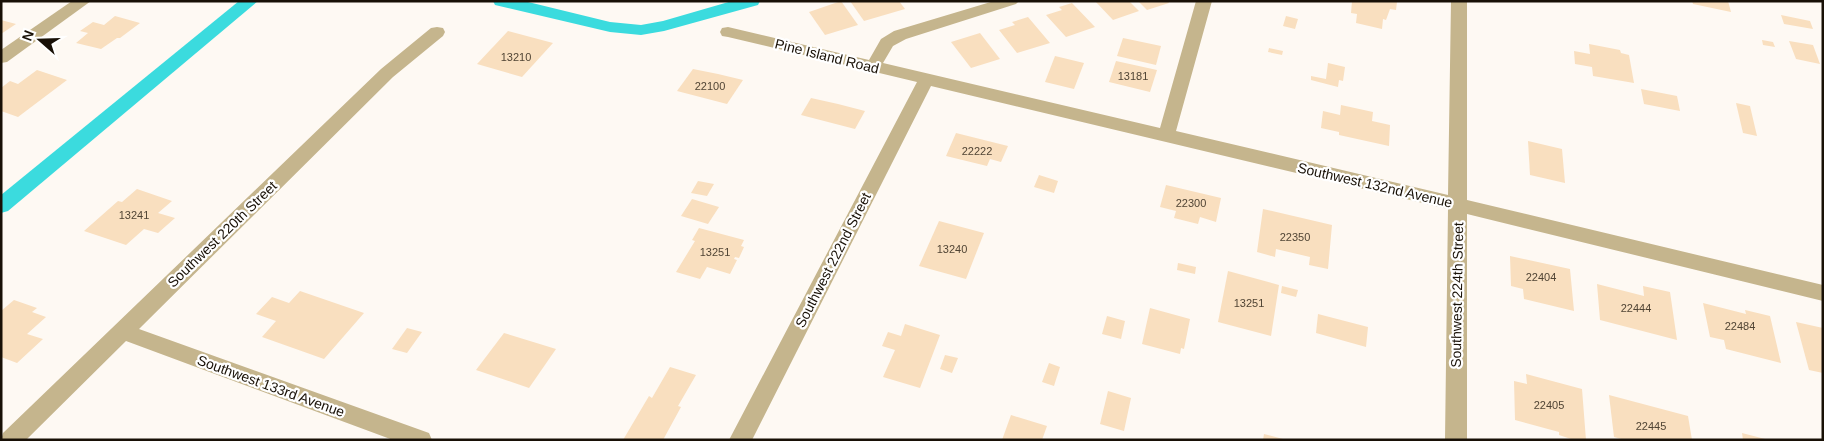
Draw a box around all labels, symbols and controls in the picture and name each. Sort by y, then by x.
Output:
north arrow [15,15,65,65]
text: N [19,28,37,43]
street label: Pine Island Road [773,35,881,77]
house number: 13210 [501,51,531,63]
house number: 13181 [1118,70,1148,82]
house number: 22100 [695,80,725,92]
house number: 22222 [962,145,992,157]
street label: Southwest 132nd Avenue [1296,159,1454,211]
street label: Southwest 220th Street [164,178,280,290]
street label: Southwest 222nd Street [792,190,874,330]
house number: 22300 [1176,197,1206,209]
house number: 13241 [119,209,149,221]
street label: Southwest 224th Street [1448,222,1466,368]
house number: 22350 [1280,231,1310,243]
house number: 13240 [937,243,967,255]
house number: 13251 [700,246,730,258]
house number: 22404 [1526,271,1556,283]
house number: 13251 [1234,297,1264,309]
house number: 22444 [1621,302,1651,314]
house number: 22484 [1725,320,1755,332]
street label: Southwest 133rd Avenue [195,352,347,420]
house number: 22405 [1534,399,1564,411]
house number: 22445 [1636,420,1666,432]

